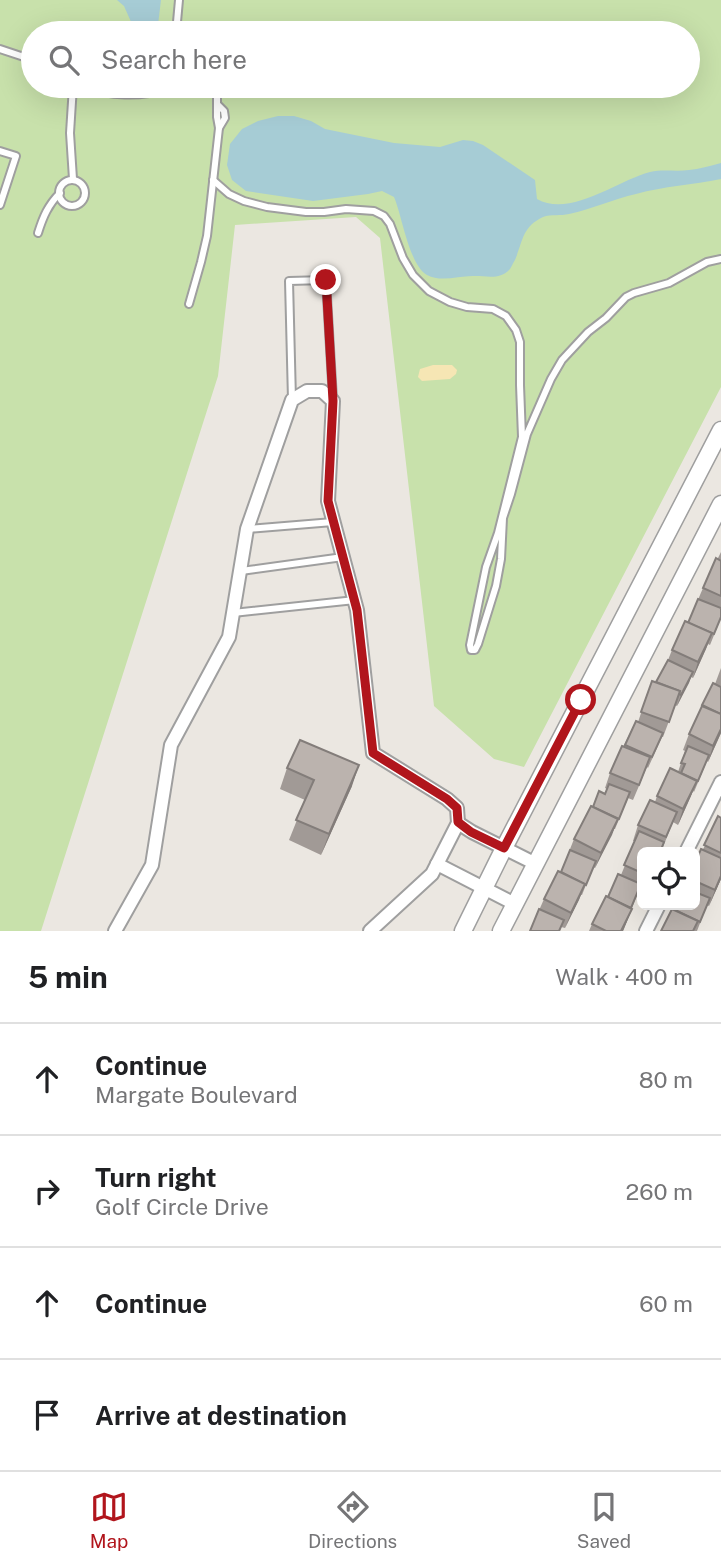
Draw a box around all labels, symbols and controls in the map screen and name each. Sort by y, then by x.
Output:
search box [21,21,700,98]
icon: search [45,41,83,79]
text: Search here [101,44,247,75]
route end [310,264,341,295]
route start [565,684,596,715]
map controls [637,847,700,910]
button: locate [637,847,700,910]
text: 5 min [28,959,108,995]
text: Walk · 400 m [555,963,693,990]
text: Continue [95,1050,207,1081]
icon: ahead [28,1060,66,1098]
text: 80 m [639,1066,693,1093]
text: Margate Boulevard [95,1081,298,1108]
text: Turn right [95,1162,217,1193]
icon: right [28,1172,66,1210]
text: 260 m [626,1178,693,1205]
text: Golf Circle Drive [95,1193,269,1220]
icon: ahead [28,1284,66,1322]
text: Continue [95,1288,207,1319]
text: 60 m [639,1290,693,1317]
icon: arrive [28,1396,66,1434]
text: Arrive at destination [95,1400,347,1431]
tab: Map [90,1488,128,1552]
tab: Directions [308,1488,397,1552]
tab: Saved [577,1488,631,1552]

